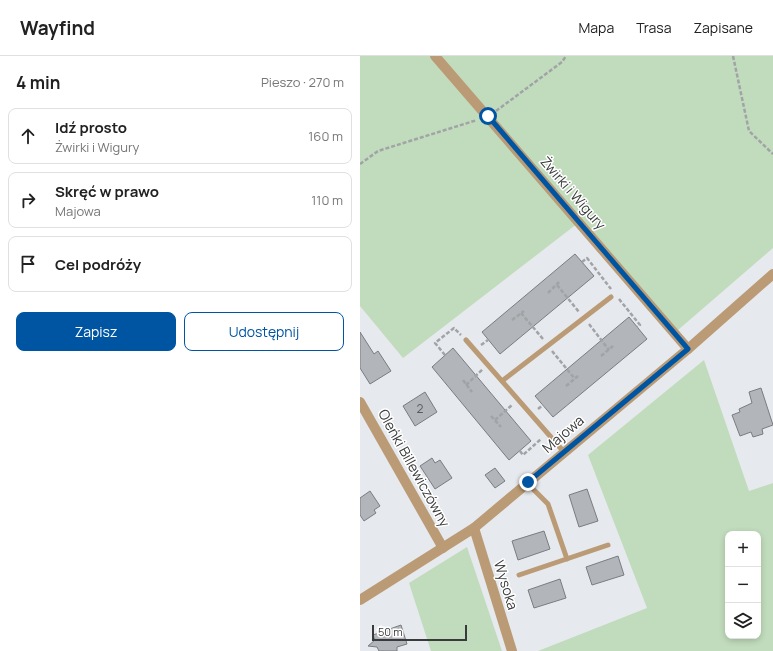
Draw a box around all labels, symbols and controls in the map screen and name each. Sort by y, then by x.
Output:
text: Wayfind [20,15,95,41]
text: Mapa [579,18,614,37]
text: Trasa [636,18,671,37]
text: Zapisane [693,18,753,37]
text: 4 min [16,71,60,94]
text: Pieszo · 270 m [261,73,344,91]
route start [479,107,497,125]
text: Idź prosto [55,117,127,138]
icon: ahead [17,125,39,147]
text: 160 m [308,127,343,145]
text: Żwirki i Wigury [55,138,139,156]
street label: Żwirki i Wigury [536,152,611,234]
text: Skręć w prawo [55,181,159,202]
icon: right [17,189,39,211]
text: 110 m [311,191,343,209]
text: Majowa [55,202,101,220]
icon: arrive [17,253,39,275]
text: Cel podróży [55,254,141,275]
button: Zapisz [16,312,176,351]
button: Udostępnij [184,312,344,351]
house number: 2 [417,400,424,417]
street label: Oleńki Billewiczówny [374,405,455,531]
street label: Majowa [538,411,588,457]
route end [519,473,537,491]
map controls [725,531,761,639]
button: + [725,531,761,567]
street label: Wysoka [490,558,523,612]
button: − [725,567,761,603]
button: layers [725,603,761,639]
scale bar [372,623,467,642]
text: 50 m [378,624,403,639]

